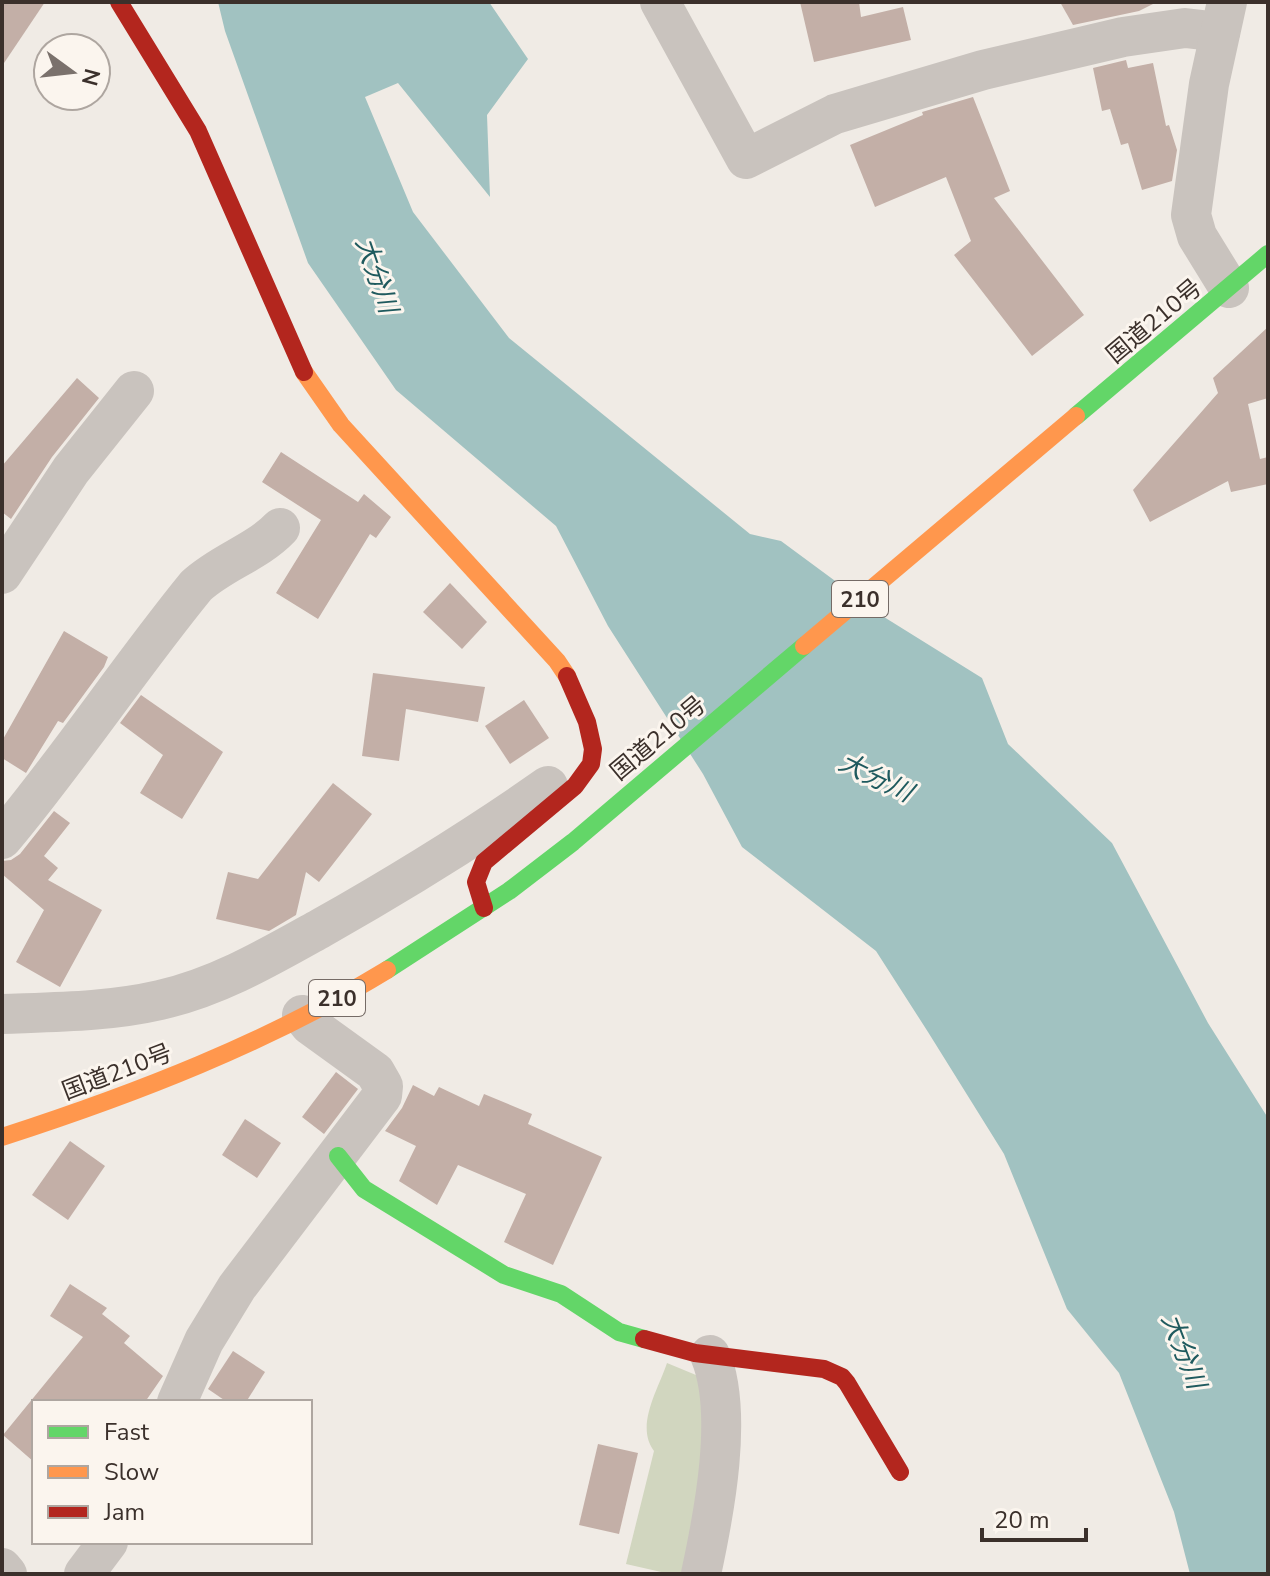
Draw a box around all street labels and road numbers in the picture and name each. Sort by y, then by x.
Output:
street label: 国道210号 [1100,272,1208,370]
road number: 210 [832,581,888,617]
street label: 国道210号 [604,689,712,787]
road number: 210 [309,980,365,1016]
street label: 国道210号 [57,1036,177,1108]

